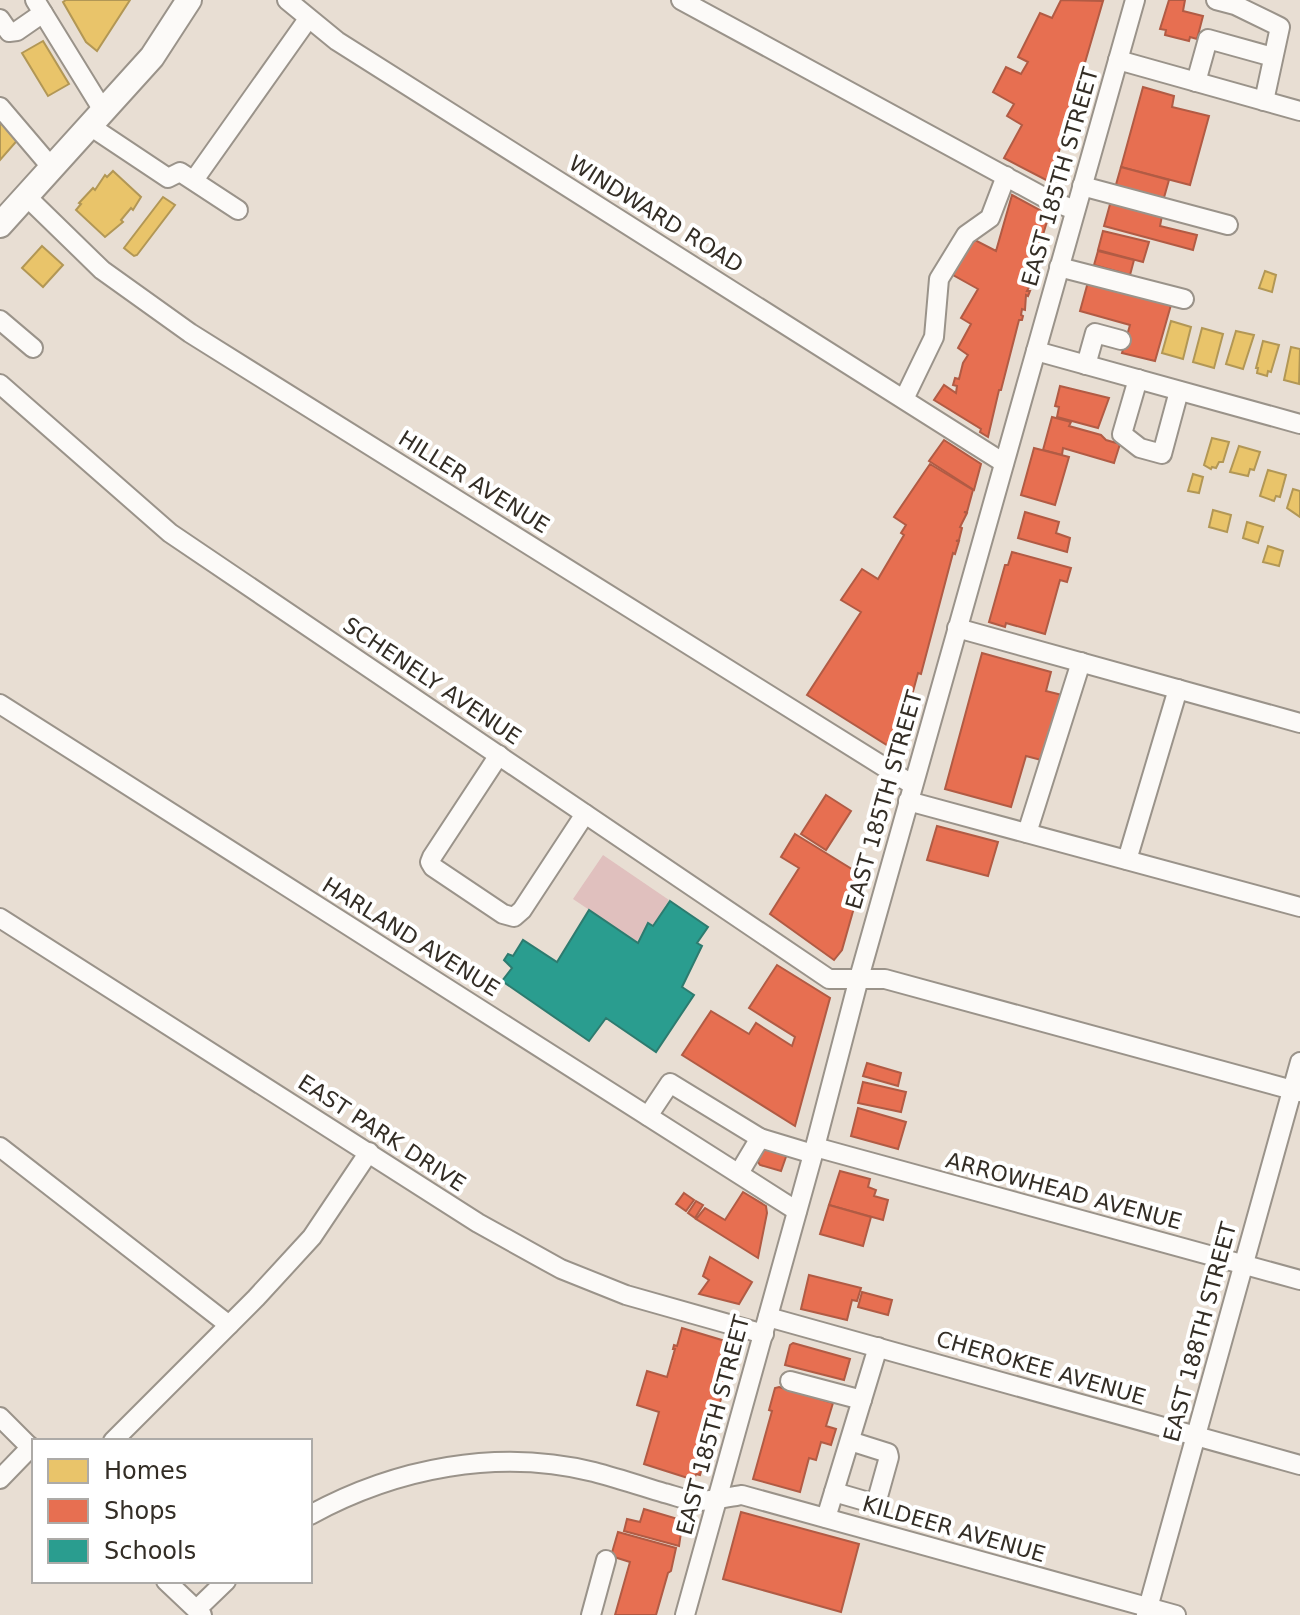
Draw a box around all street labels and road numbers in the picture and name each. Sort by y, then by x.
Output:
street label: EAST 185TH STREET [1017,64,1103,289]
street label: WINDWARD ROAD [564,150,748,278]
street label: HILLER AVENUE [394,426,554,538]
street label: SCHENELY AVENUE [338,612,526,750]
street label: EAST 185TH STREET [841,687,927,912]
street label: HARLAND AVENUE [318,872,504,1002]
street label: EAST PARK DRIVE [294,1070,470,1196]
street label: ARROWHEAD AVENUE [943,1147,1185,1235]
street label: EAST 188TH STREET [1159,1219,1241,1445]
street label: EAST 185TH STREET [672,1312,754,1538]
street label: CHEROKEE AVENUE [933,1326,1149,1410]
street label: KILDEER AVENUE [860,1491,1048,1567]

